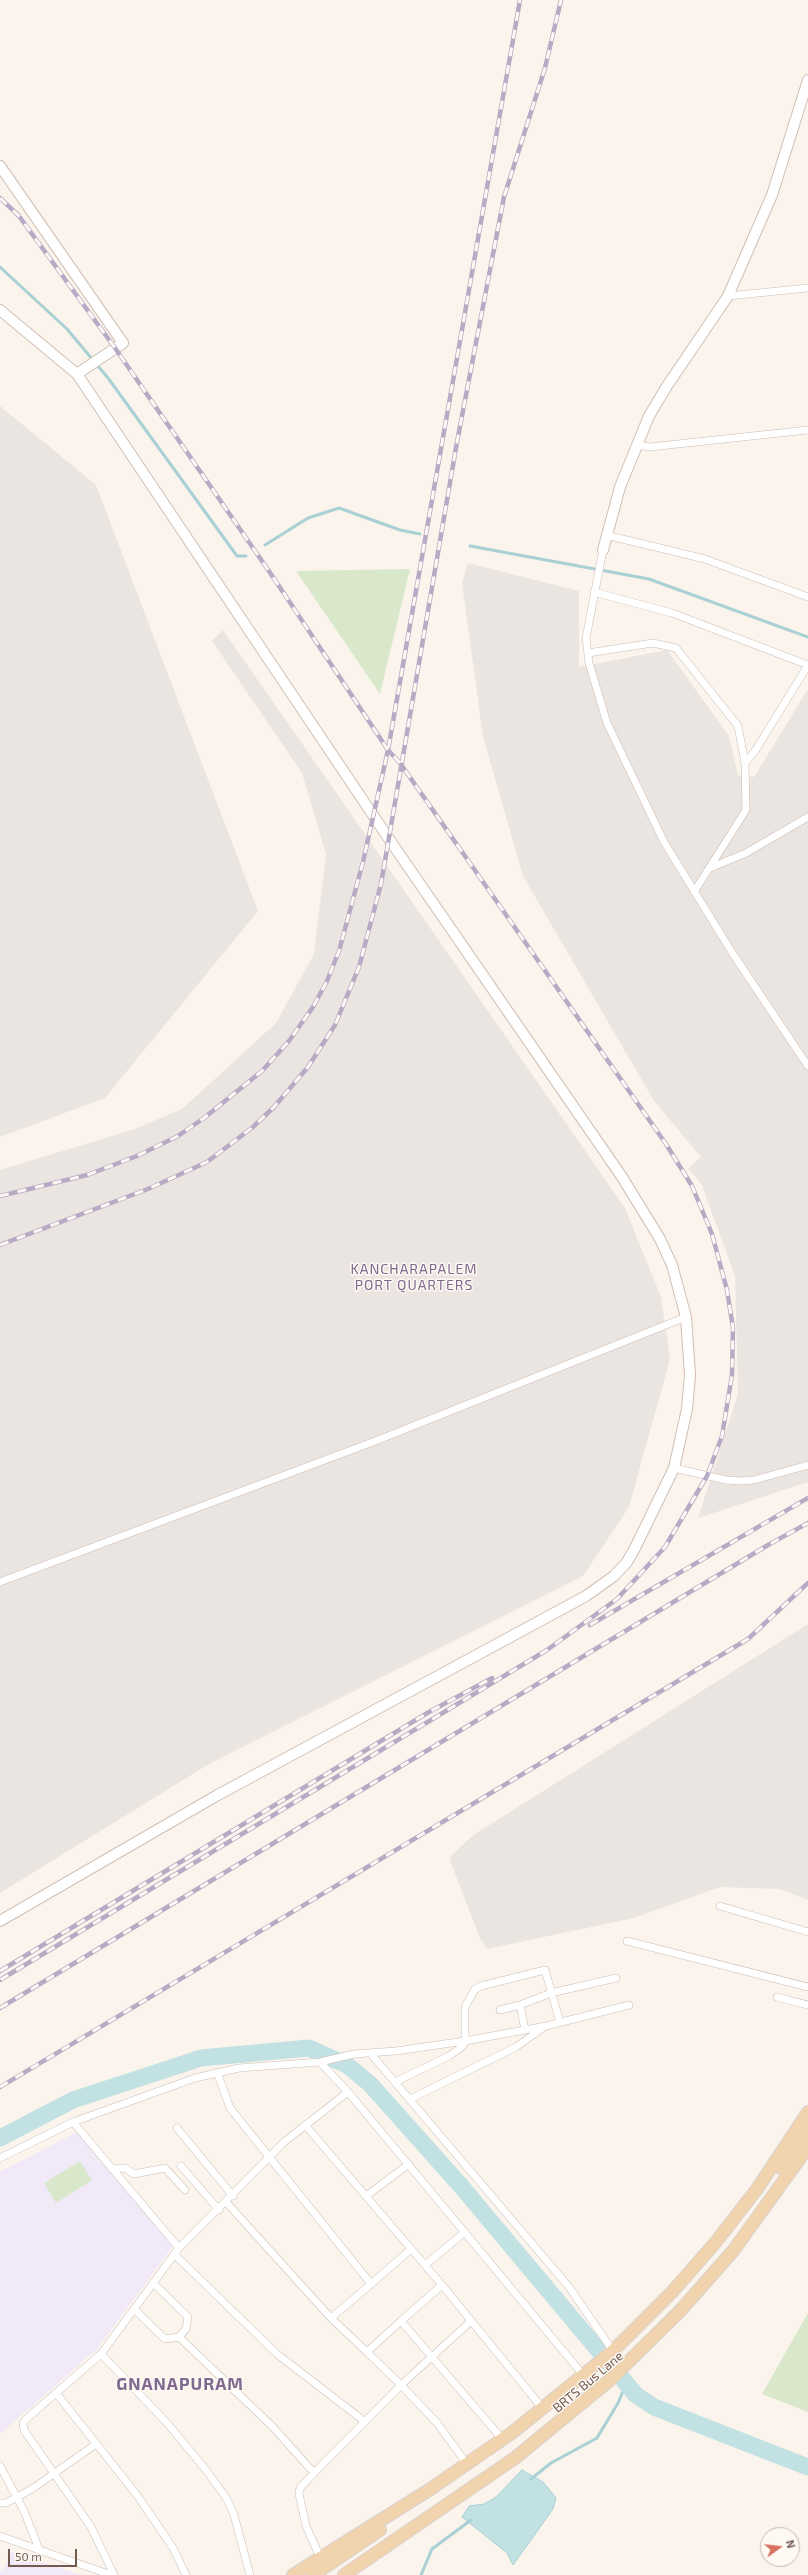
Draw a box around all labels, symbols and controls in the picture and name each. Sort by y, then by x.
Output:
district label: KANCHARAPALEM PORT QUARTERS [350,1261,478,1294]
street label: BRTS Bus Lane [550,2348,626,2416]
district label: GNANAPURAM [116,2374,244,2394]
north arrow [760,2527,800,2567]
text: N [784,2538,798,2550]
scale bar [10,2541,79,2567]
text: 50 m [15,2549,42,2563]

